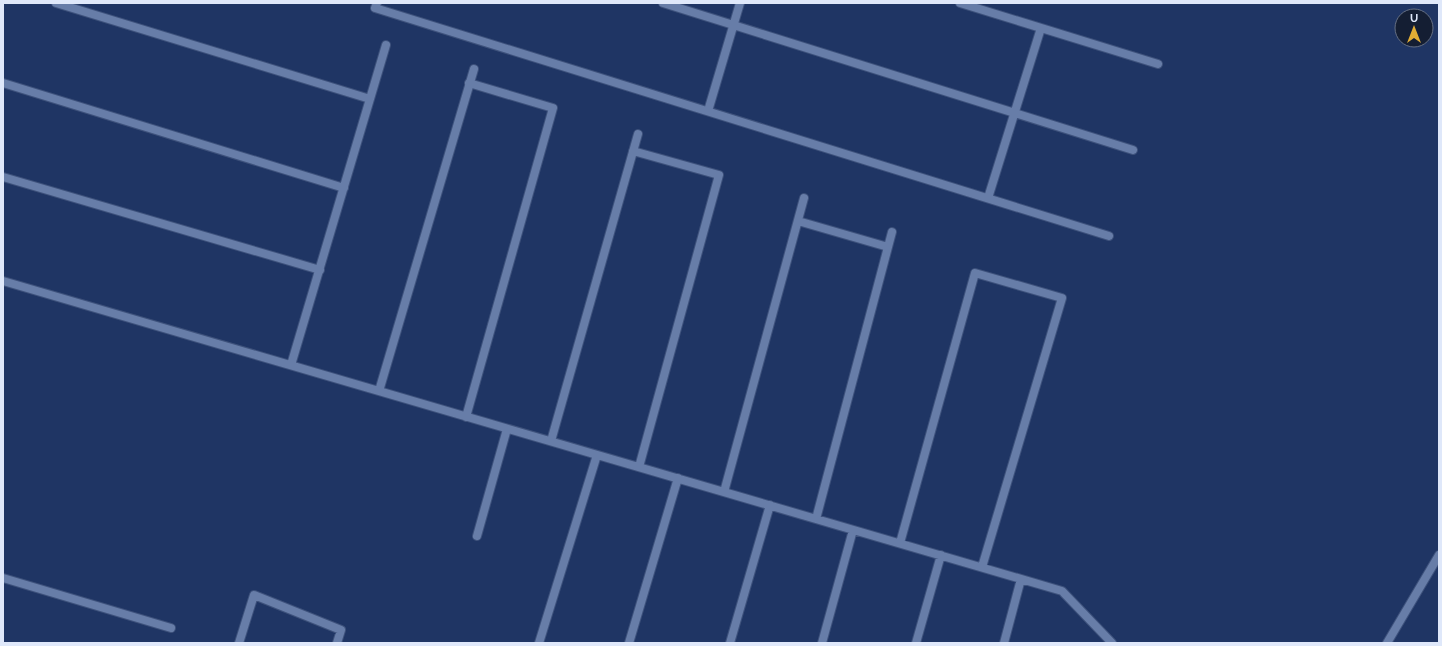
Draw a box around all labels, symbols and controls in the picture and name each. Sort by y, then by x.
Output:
north arrow [1394,8,1434,48]
text: U [1410,12,1418,25]

